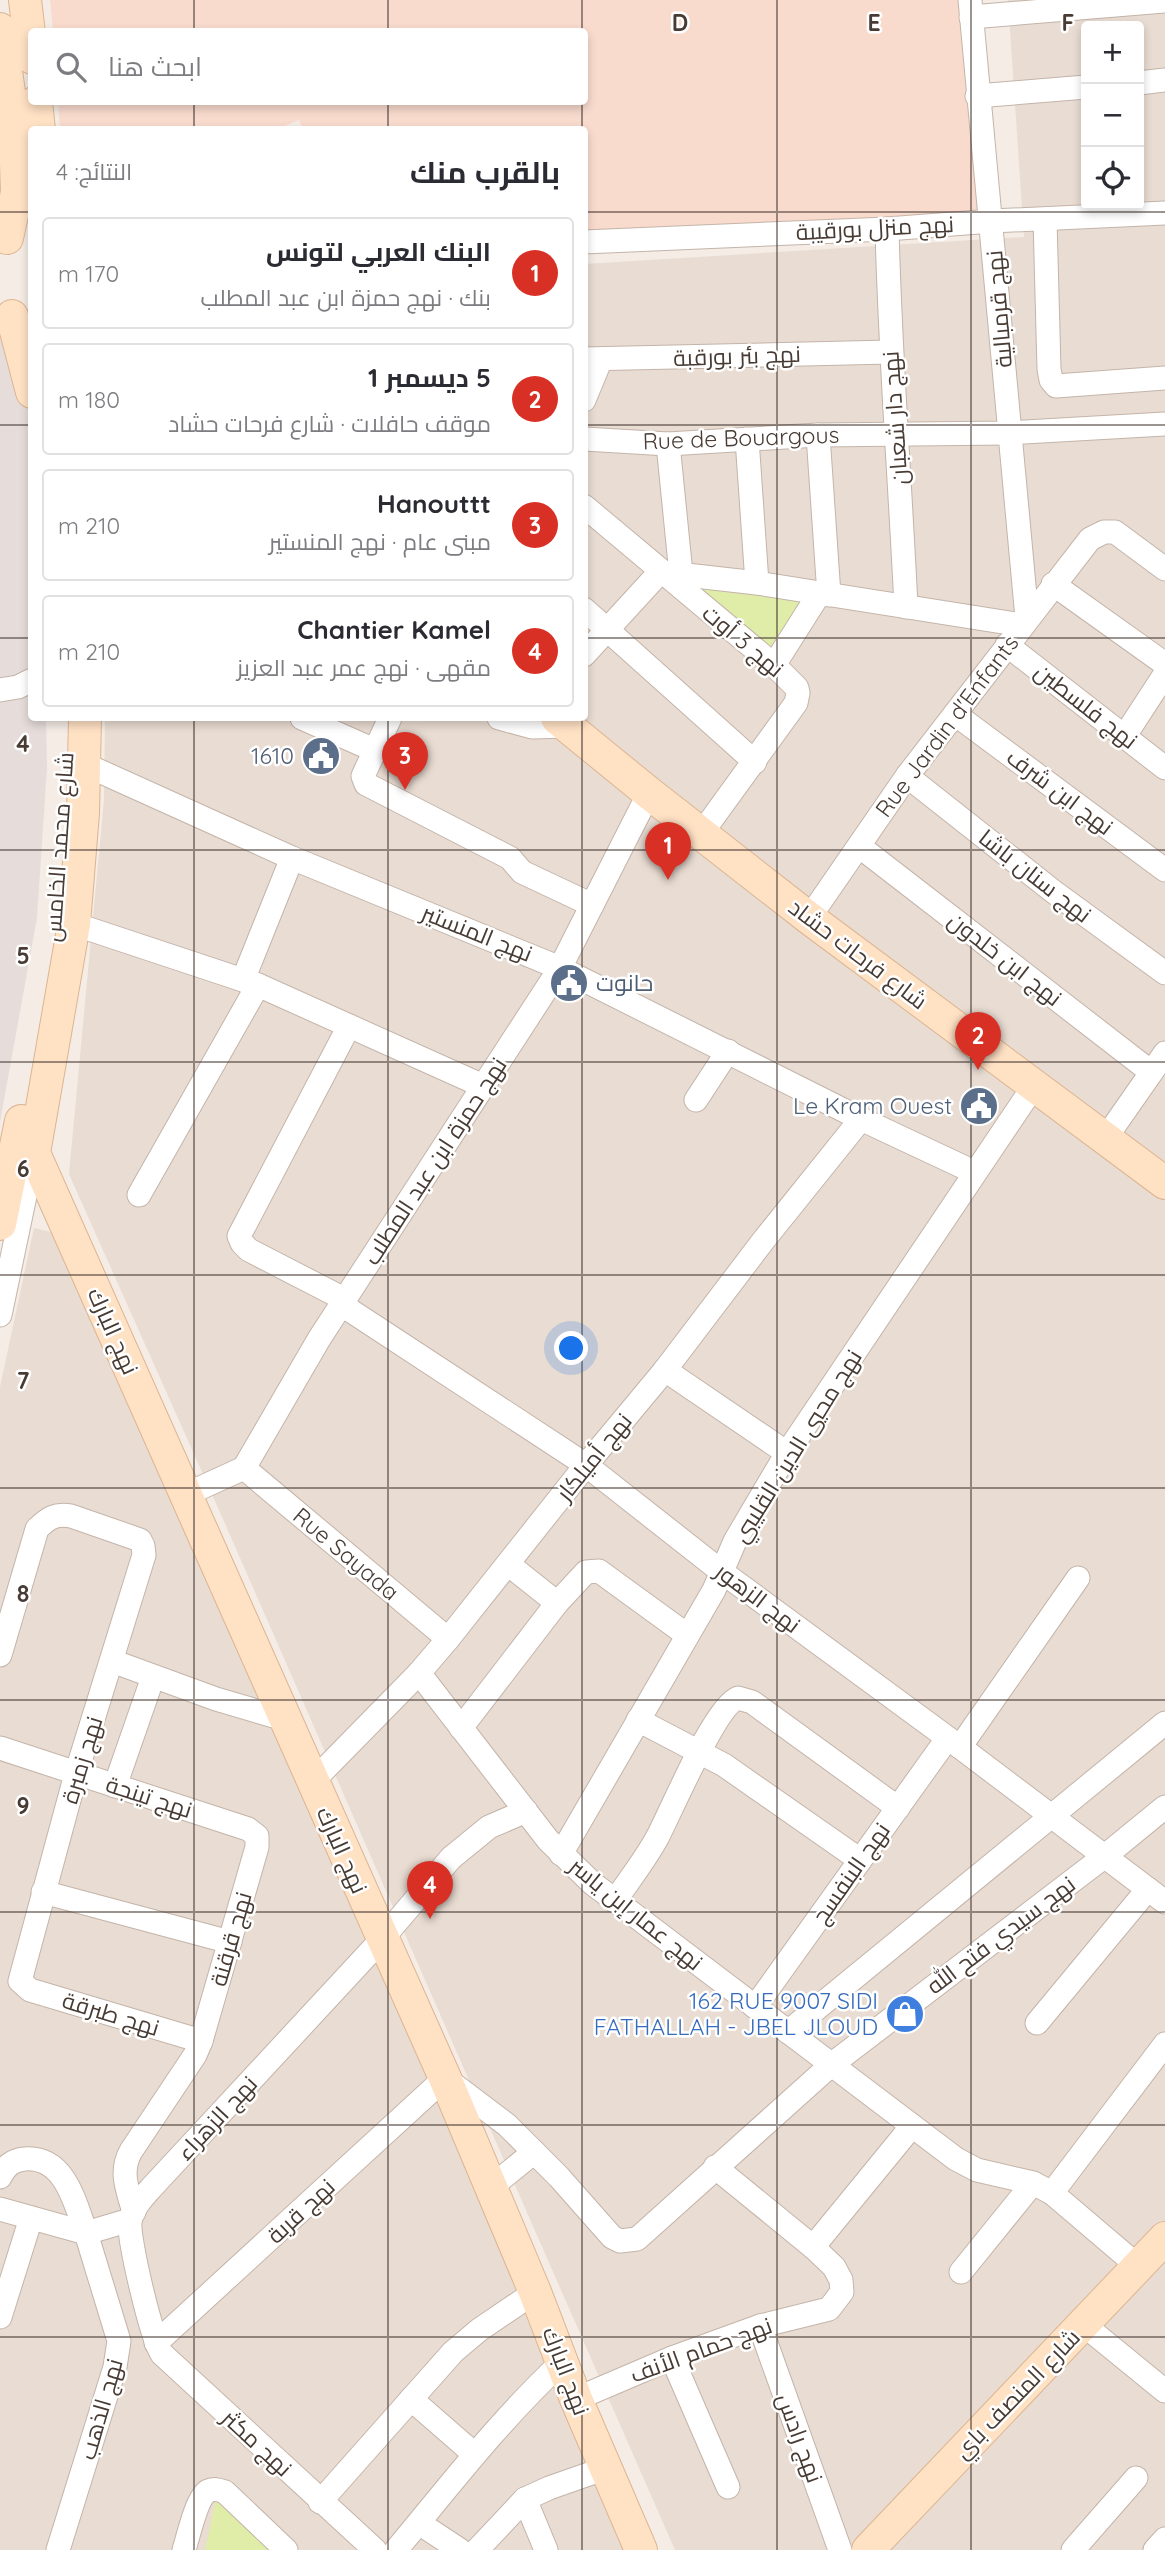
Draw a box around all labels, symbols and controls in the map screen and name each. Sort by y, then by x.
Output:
text: D [672,8,688,37]
text: E [867,8,881,37]
text: F [1062,8,1074,37]
map controls [1081,21,1144,210]
button: + [1081,21,1144,84]
search box [28,28,588,105]
icon: search [52,48,90,86]
text: ابحث هنا [108,50,202,83]
button: − [1081,84,1144,147]
button: locate [1081,147,1144,210]
text: بالقرب منك [410,153,560,191]
text: النتائج: 4 [56,157,132,186]
street label: نهج منزل بورقيبة [795,209,955,248]
text: البنك العربي لتونس [266,235,491,268]
street label: نهج قرمبالية [979,249,1020,369]
text: 170 m [58,259,119,288]
text: 1 [531,259,539,288]
text: بنك · نهج حمزة ابن عبد المطلب [201,283,491,312]
street label: نهج بئر بورقبة [673,339,801,374]
street label: نهج دار شعبان [875,350,916,486]
text: 5 ديسمبر 1 [368,361,491,394]
text: 180 m [58,385,120,414]
text: 2 [528,385,542,414]
text: موقف حافلات · شارع فرحات حشاد [168,409,491,438]
street label: Rue de Bouargous [642,420,840,455]
text: Hanouttt [377,487,491,520]
text: 210 m [58,511,120,540]
text: 3 [529,511,541,540]
text: مبنى عام · نهج المنستير [269,527,491,556]
street label: نهج 3 أوت [695,598,790,685]
text: Chantier Kamel [297,613,491,646]
street label: Rue Jardin d'Enfants [869,629,1025,823]
text: 210 m [58,637,120,666]
text: 4 [528,637,542,666]
text: مقهى · نهج عمر عبد العزيز [237,653,491,682]
street label: نهج فلسطين [1028,656,1144,756]
text: 4 [16,729,30,758]
pin: 3 [382,732,428,790]
public building icon: 1610 [300,735,342,777]
place label: 1610 [251,741,294,770]
street label: نهج ابن شرف [1000,742,1119,843]
street label: شارع محمد الخامس [37,751,82,943]
pin: 1 [645,822,691,880]
street label: نهج سنان باشا [972,823,1097,930]
street label: شارع فرحات حشاد [782,892,933,1017]
street label: نهج المنستير [415,896,537,970]
street label: نهج ابن خلدون [941,905,1068,1014]
text: 5 [16,941,30,970]
public building icon: حانوت [548,962,590,1004]
place label: حانوت [596,968,653,997]
pin: 2 [955,1012,1001,1070]
street label: نهج حمزة ابن عبد المطلب [357,1051,514,1271]
public building icon: Le Kram Ouest [958,1085,1000,1127]
place label: Le Kram Ouest [793,1091,952,1120]
text: 6 [17,1154,29,1183]
street label: نهج البارك [80,1283,145,1380]
your location [554,1331,588,1365]
street label: نهج محيي الدين القليبي [725,1344,871,1550]
text: 7 [17,1366,30,1395]
street label: نهج أميلكار [548,1407,639,1509]
street label: Rue Sayada [287,1501,405,1606]
street label: نهج الزهور [707,1555,807,1641]
text: 8 [17,1579,29,1608]
street label: نهج زمبرة [55,1713,110,1808]
street label: نهج تينجة [102,1769,196,1826]
text: 9 [16,1791,30,1820]
street label: نهج البارك [309,1802,374,1899]
street label: نهج البنفسج [805,1816,898,1930]
street label: نهج عمار إبن ياسر [561,1850,709,1978]
pin: 4 [407,1861,453,1919]
street label: نهج سيدي فتح الله [921,1869,1083,2003]
street label: نهج قرقنة [203,1888,260,1990]
street label: نهج طبرقة [58,1985,163,2044]
place label: 162 RUE 9007 SIDI FATHALLAH - JBEL JLOUD [594,1986,878,2041]
shop icon: 162 RUE 9007 SIDI FATHALLAH - JBEL JLOUD [884,1993,926,2035]
street label: نهج الزهراء [170,2069,265,2167]
street label: نهج قربة [261,2172,342,2251]
street label: نهج حمام الأنف [626,2310,777,2391]
street label: نهج البارك [535,2323,597,2420]
street label: شارع المنصف باي [947,2323,1089,2467]
street label: نهج الذهب [72,2355,131,2463]
street label: نهج رادس [769,2389,830,2487]
street label: نهج مكثر [213,2401,299,2484]

